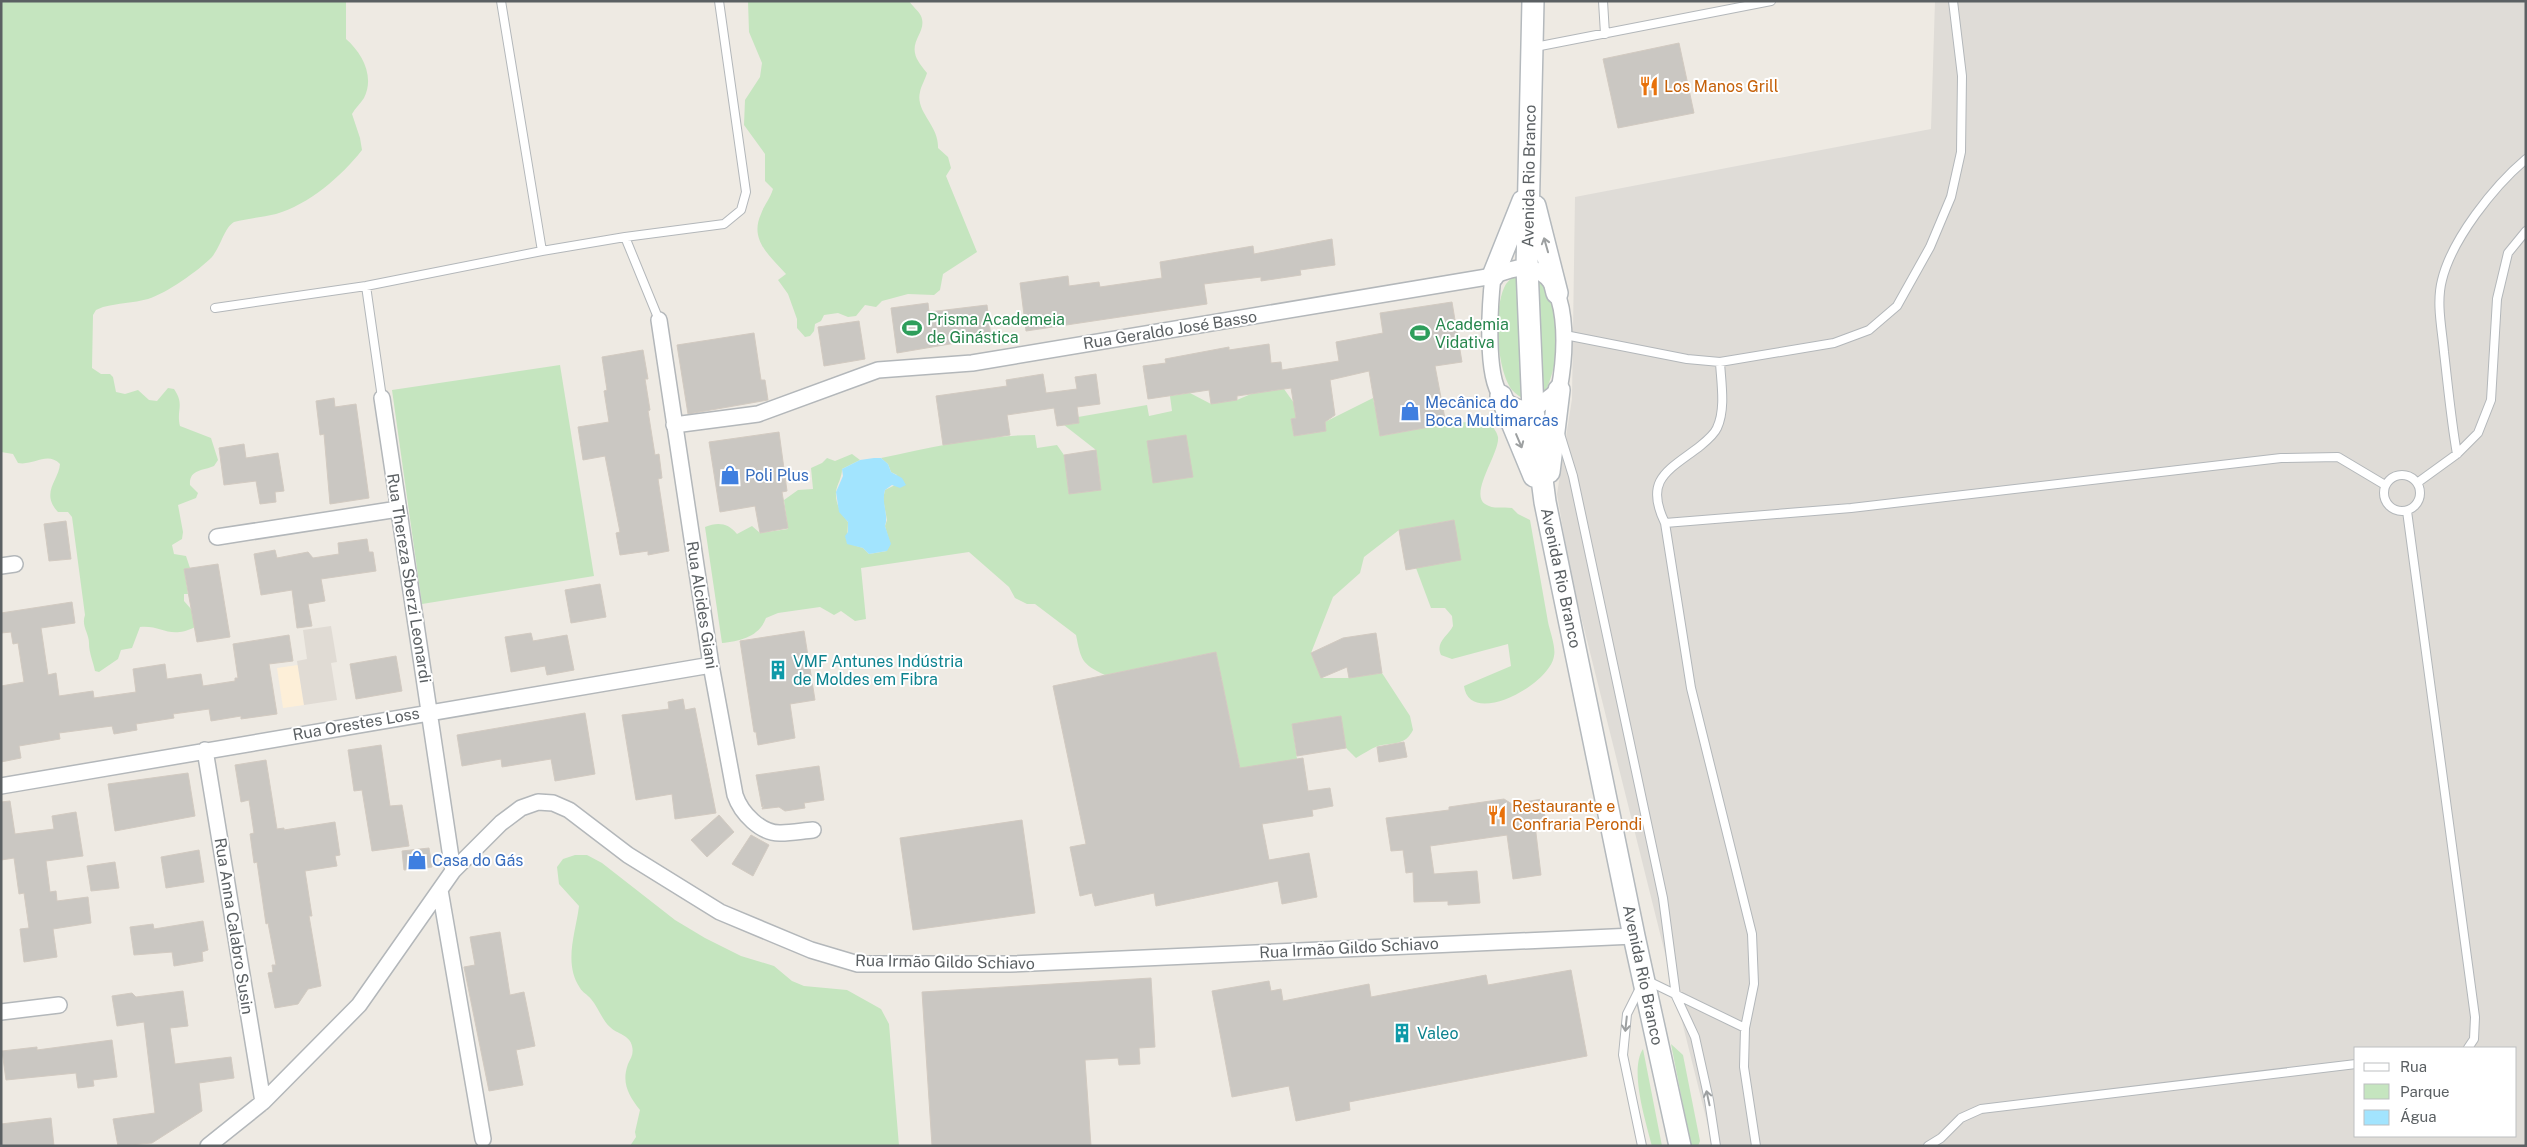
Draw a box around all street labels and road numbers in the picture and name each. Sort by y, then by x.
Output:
street label: Avenida Rio Branco [1518,104,1540,248]
street label: Rua Geraldo José Basso [1082,307,1258,353]
street label: Rua Thereza Sberzi Leonardi [383,472,435,684]
street label: Avenida Rio Branco [1537,506,1585,650]
street label: Rua Alcides Giani [683,540,721,670]
street label: Rua Orestes Loss [291,703,421,745]
street label: Rua Anna Calabro Susin [211,836,257,1016]
street label: Avenida Rio Branco [1619,903,1667,1047]
street label: Rua Irmão Gildo Schiavo [1259,934,1439,962]
street label: Rua Irmão Gildo Schiavo [855,951,1035,973]

